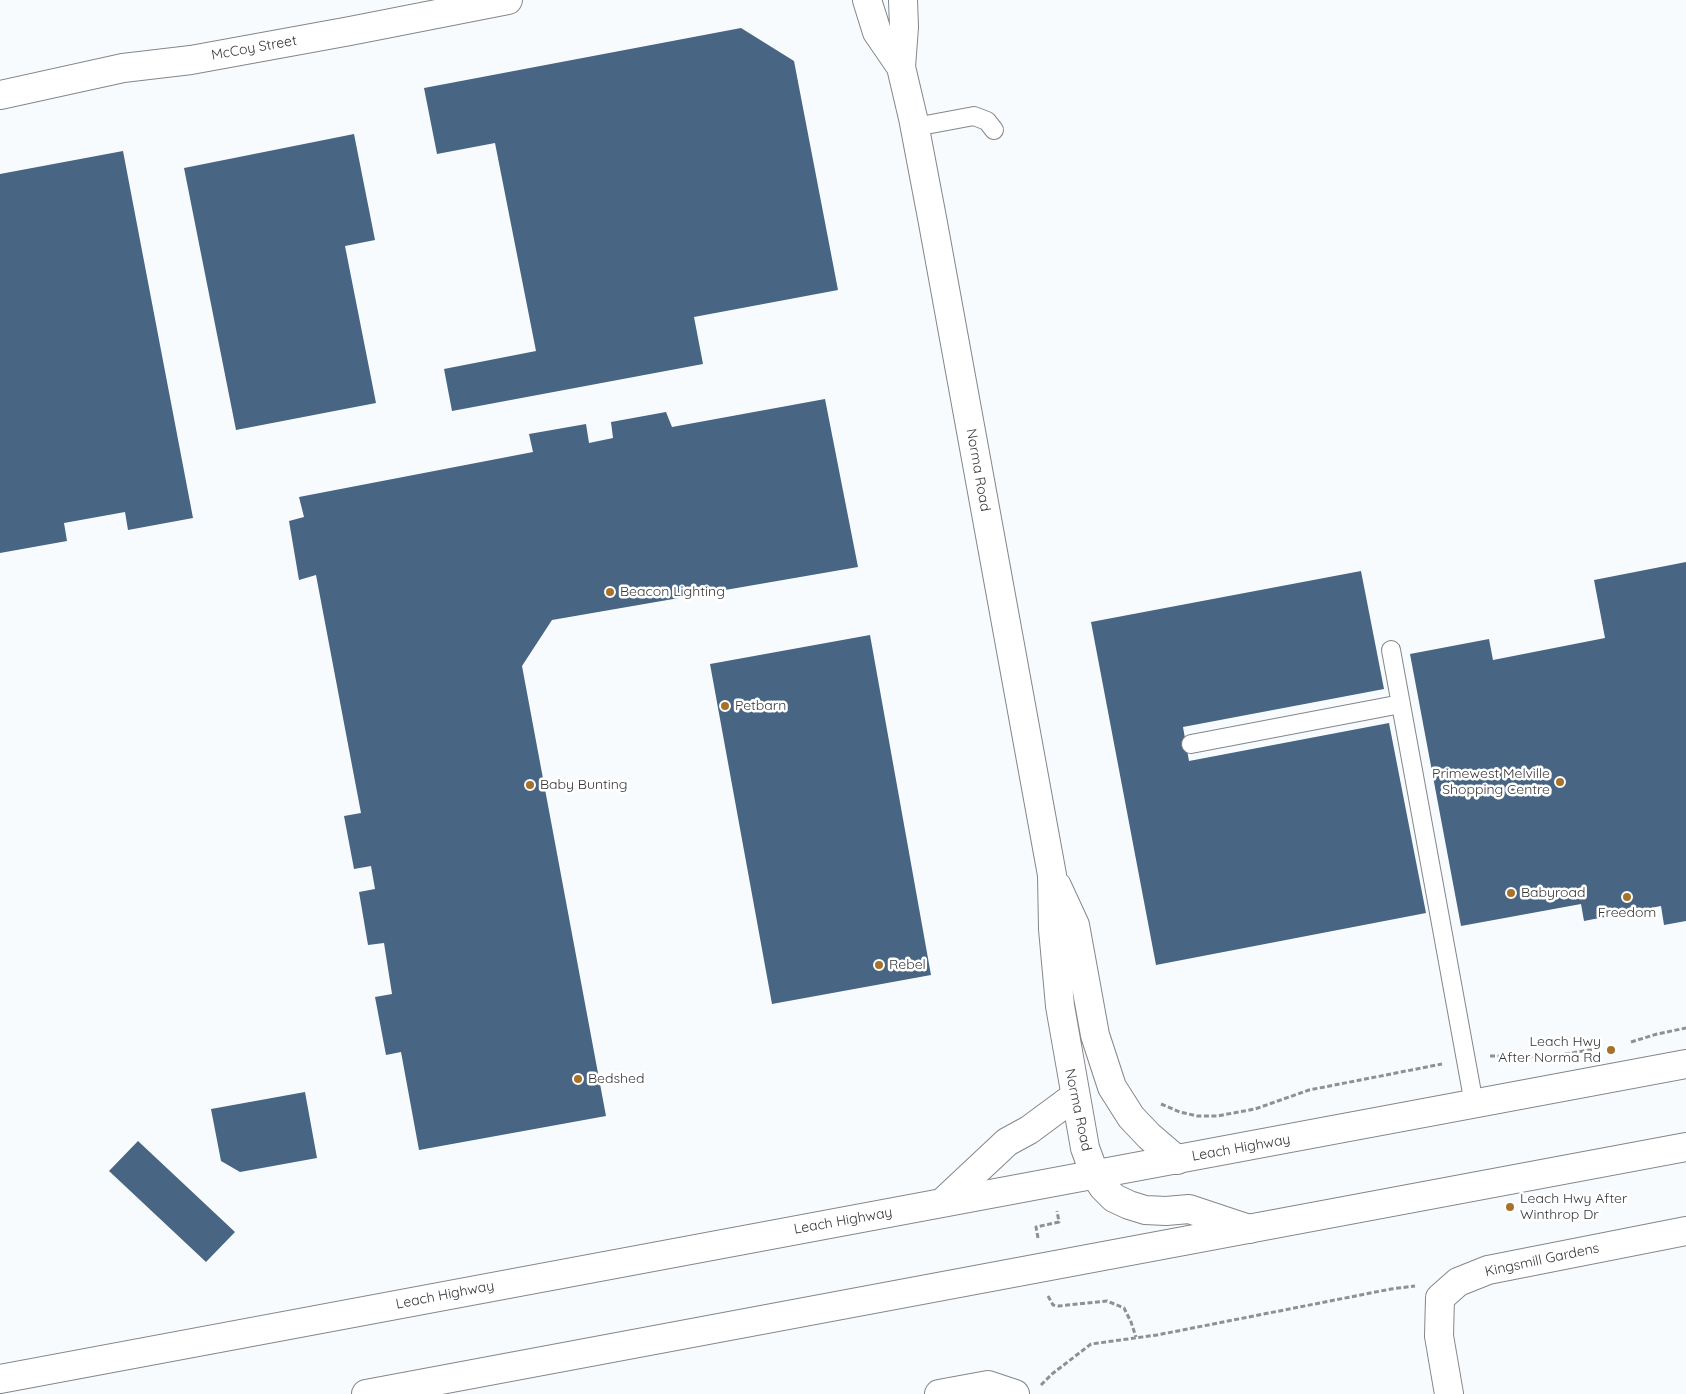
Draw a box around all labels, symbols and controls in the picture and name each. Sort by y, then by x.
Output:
street label: McCoy Street [210,32,298,64]
street label: Norma Road [962,427,994,513]
place label: Beacon Lighting [620,584,725,600]
marker: Beacon Lighting [604,586,616,598]
place label: Petbarn [735,698,786,714]
marker: Petbarn [719,700,731,712]
place label: Primewest Melville Shopping Centre [1432,766,1550,799]
marker: Primewest Melville Shopping Centre [1554,776,1566,788]
place label: Baby Bunting [540,777,628,793]
marker: Baby Bunting [524,779,536,791]
place label: Babyroad [1521,885,1586,901]
marker: Babyroad [1505,887,1517,899]
marker: Freedom [1621,891,1633,903]
place label: Freedom [1598,905,1656,921]
place label: Rebel [889,957,926,973]
marker: Rebel [873,959,885,971]
place label: Leach Hwy After Norma Rd [1498,1034,1601,1066]
marker: Leach Hwy After Norma Rd [1605,1044,1617,1056]
street label: Norma Road [1061,1067,1095,1153]
place label: Bedshed [588,1071,644,1087]
marker: Bedshed [572,1073,584,1085]
street label: Leach Highway [1190,1131,1292,1165]
place label: Leach Hwy After Winthrop Dr [1520,1191,1627,1224]
marker: Leach Hwy After Winthrop Dr [1504,1201,1516,1213]
street label: Leach Highway [792,1204,894,1238]
street label: Kingsmill Gardens [1483,1240,1601,1280]
street label: Leach Highway [394,1277,496,1313]

